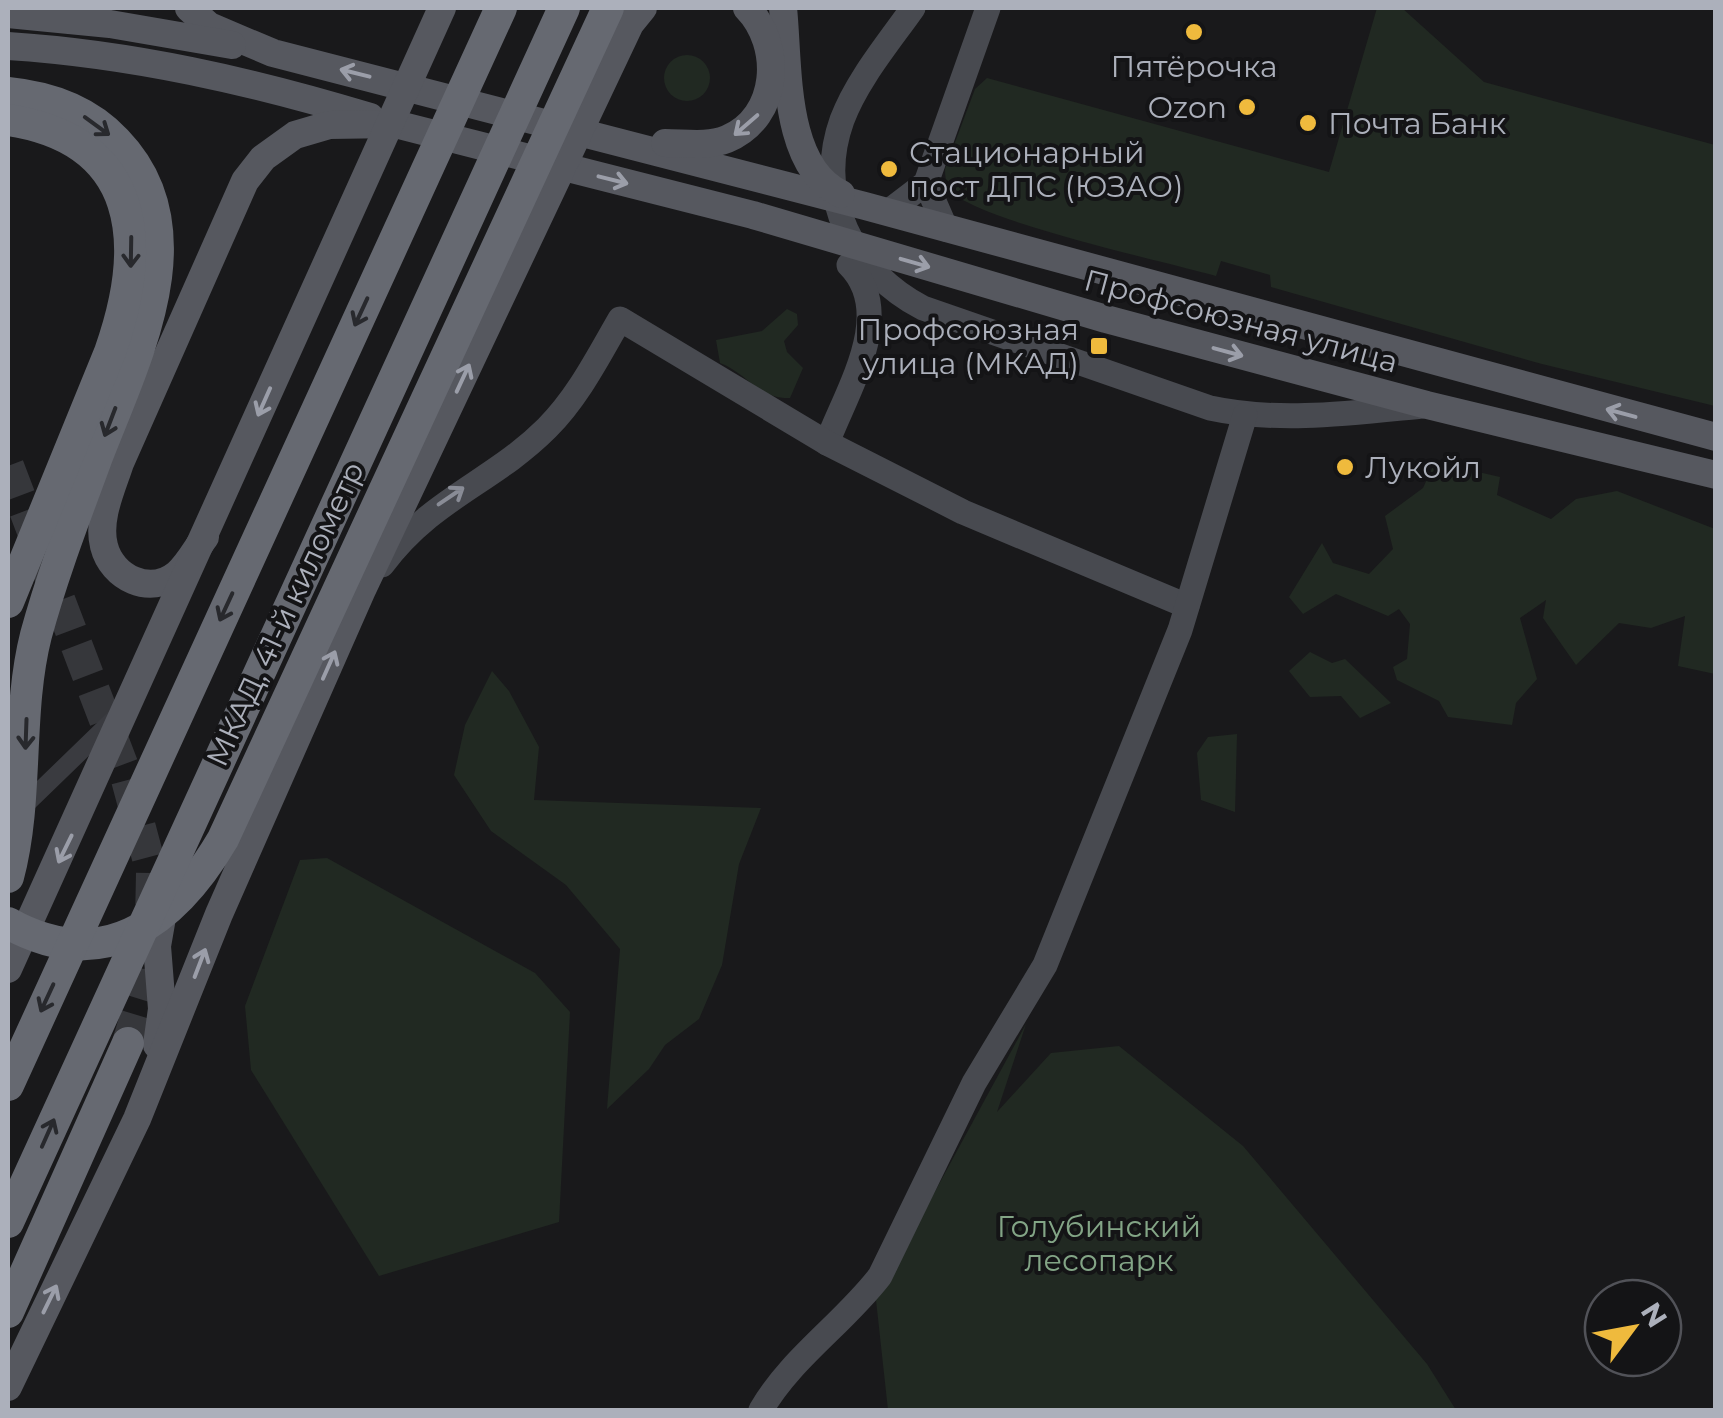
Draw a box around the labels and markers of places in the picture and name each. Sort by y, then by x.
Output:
marker: Пятёрочка [1183,21,1205,43]
place label: Пятёрочка [1110,48,1278,85]
place label: Ozon [1148,89,1227,126]
marker: Ozon [1236,96,1258,118]
place label: Почта Банк [1328,105,1507,142]
marker: Почта Банк [1297,112,1319,134]
place label: Стационарный пост ДПС (ЮЗАО) [909,134,1183,205]
marker: Стационарный пост ДПС (ЮЗАО) [878,158,900,180]
place label: Профсоюзная улица (МКАД) [857,311,1079,382]
marker: Профсоюзная улица (МКАД) [1088,335,1110,357]
place label: Лукойл [1365,449,1481,486]
marker: Лукойл [1334,456,1356,478]

